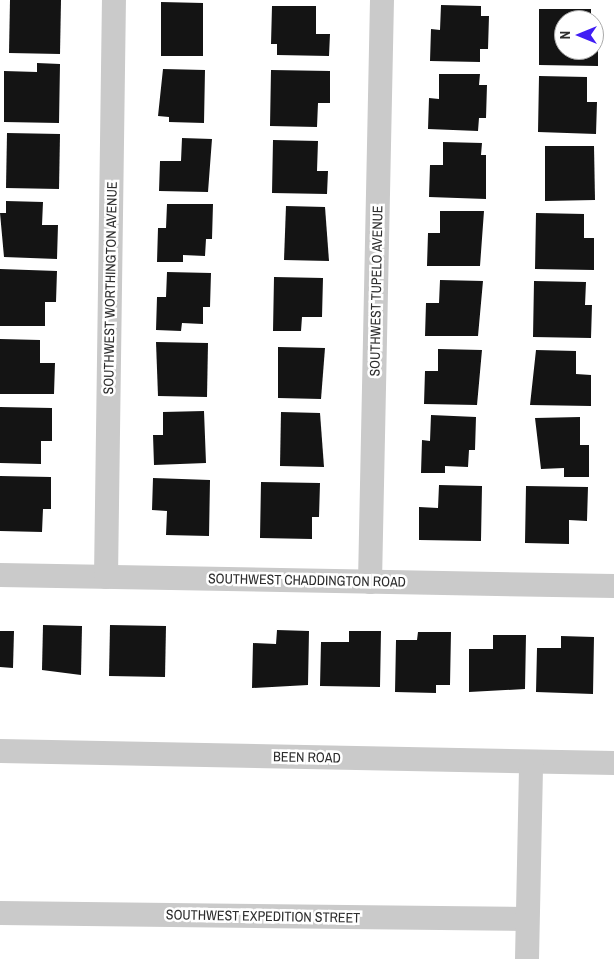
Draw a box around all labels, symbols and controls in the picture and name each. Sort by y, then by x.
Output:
north arrow [554,10,604,60]
text: N [556,31,574,39]
street label: SOUTHWEST WORTHINGTON AVENUE [100,181,120,395]
street label: SOUTHWEST TUPELO AVENUE [366,205,386,377]
street label: SOUTHWEST CHADDINGTON ROAD [208,570,406,590]
street label: BEEN ROAD [273,748,341,766]
street label: SOUTHWEST EXPEDITION STREET [166,906,360,926]

